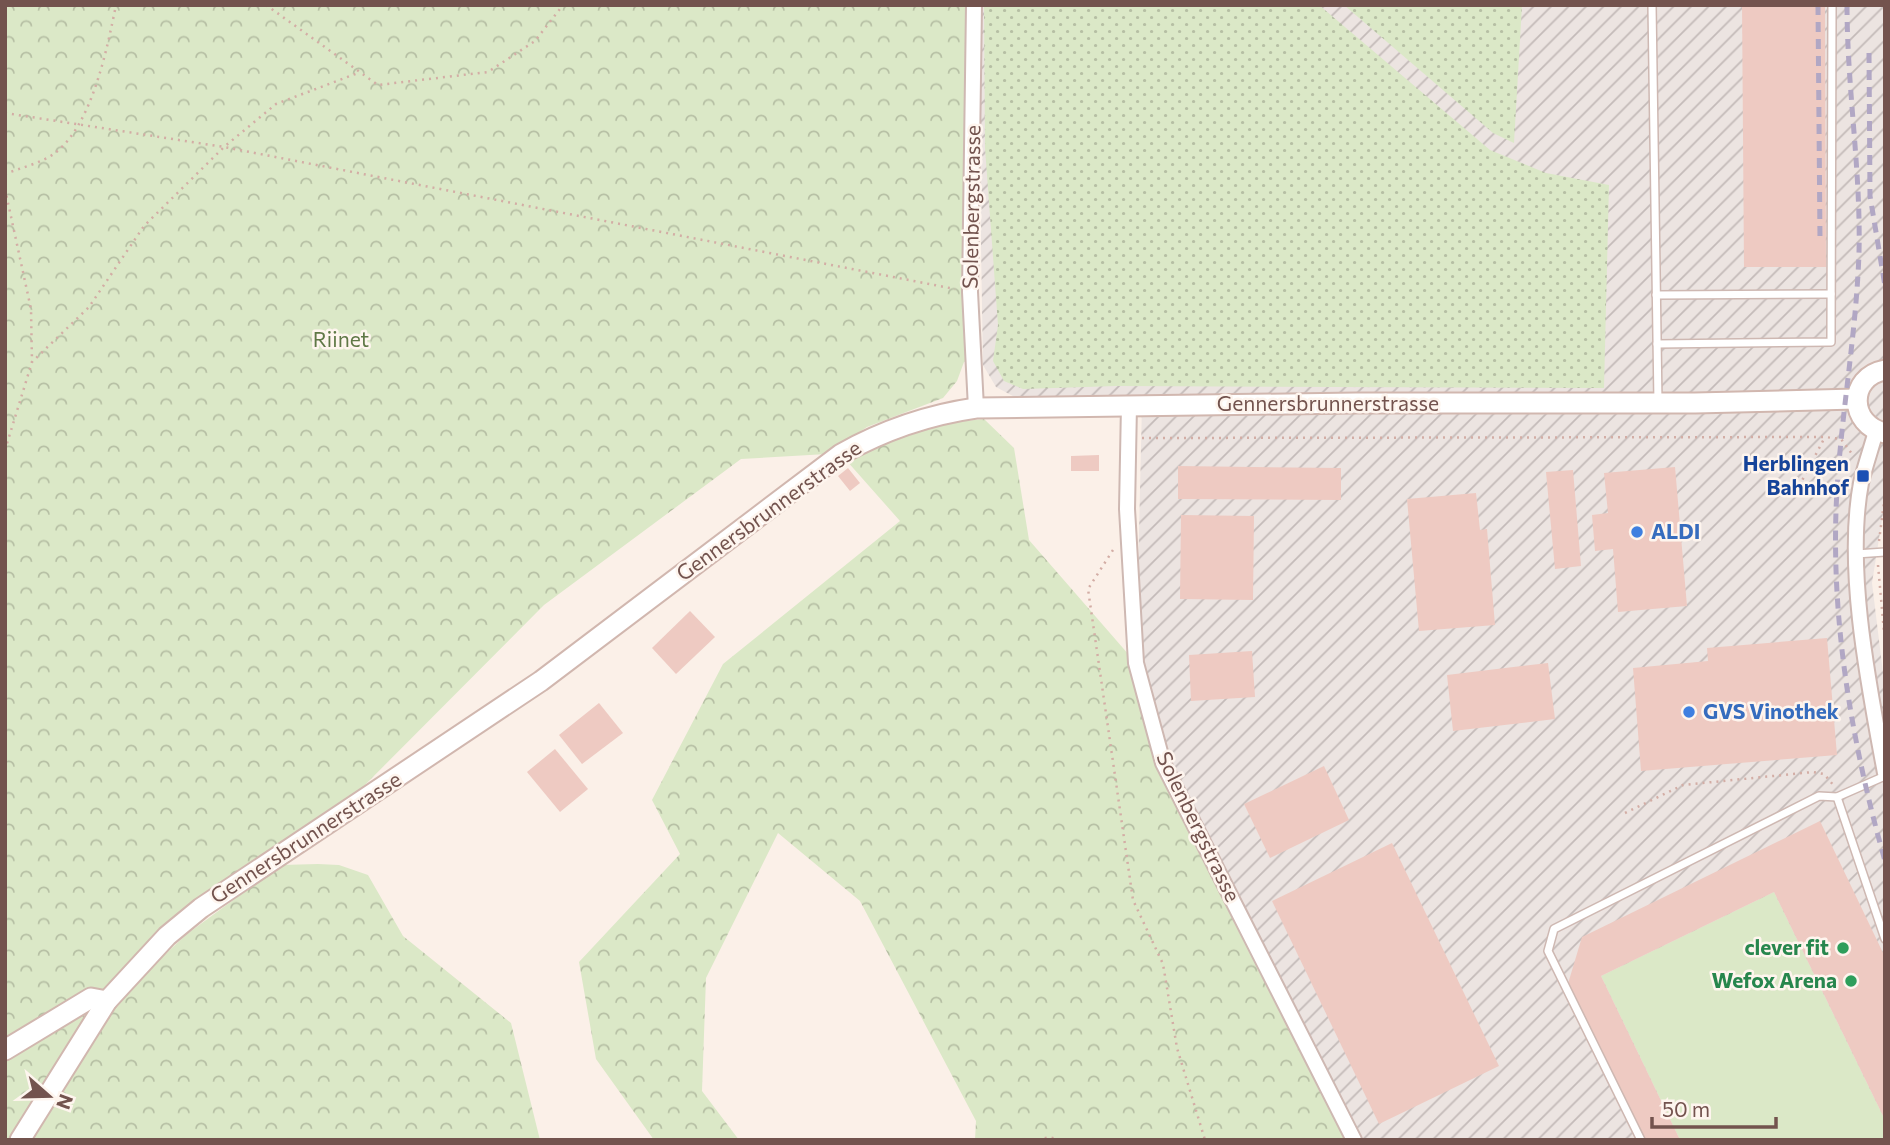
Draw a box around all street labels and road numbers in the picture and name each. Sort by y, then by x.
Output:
street label: Solenbergstrasse [957,125,984,289]
street label: Gennersbrunnerstrasse [1217,390,1439,415]
street label: Gennersbrunnerstrasse [671,434,865,585]
street label: Solenbergstrasse [1152,747,1247,906]
street label: Gennersbrunnerstrasse [205,766,405,908]

